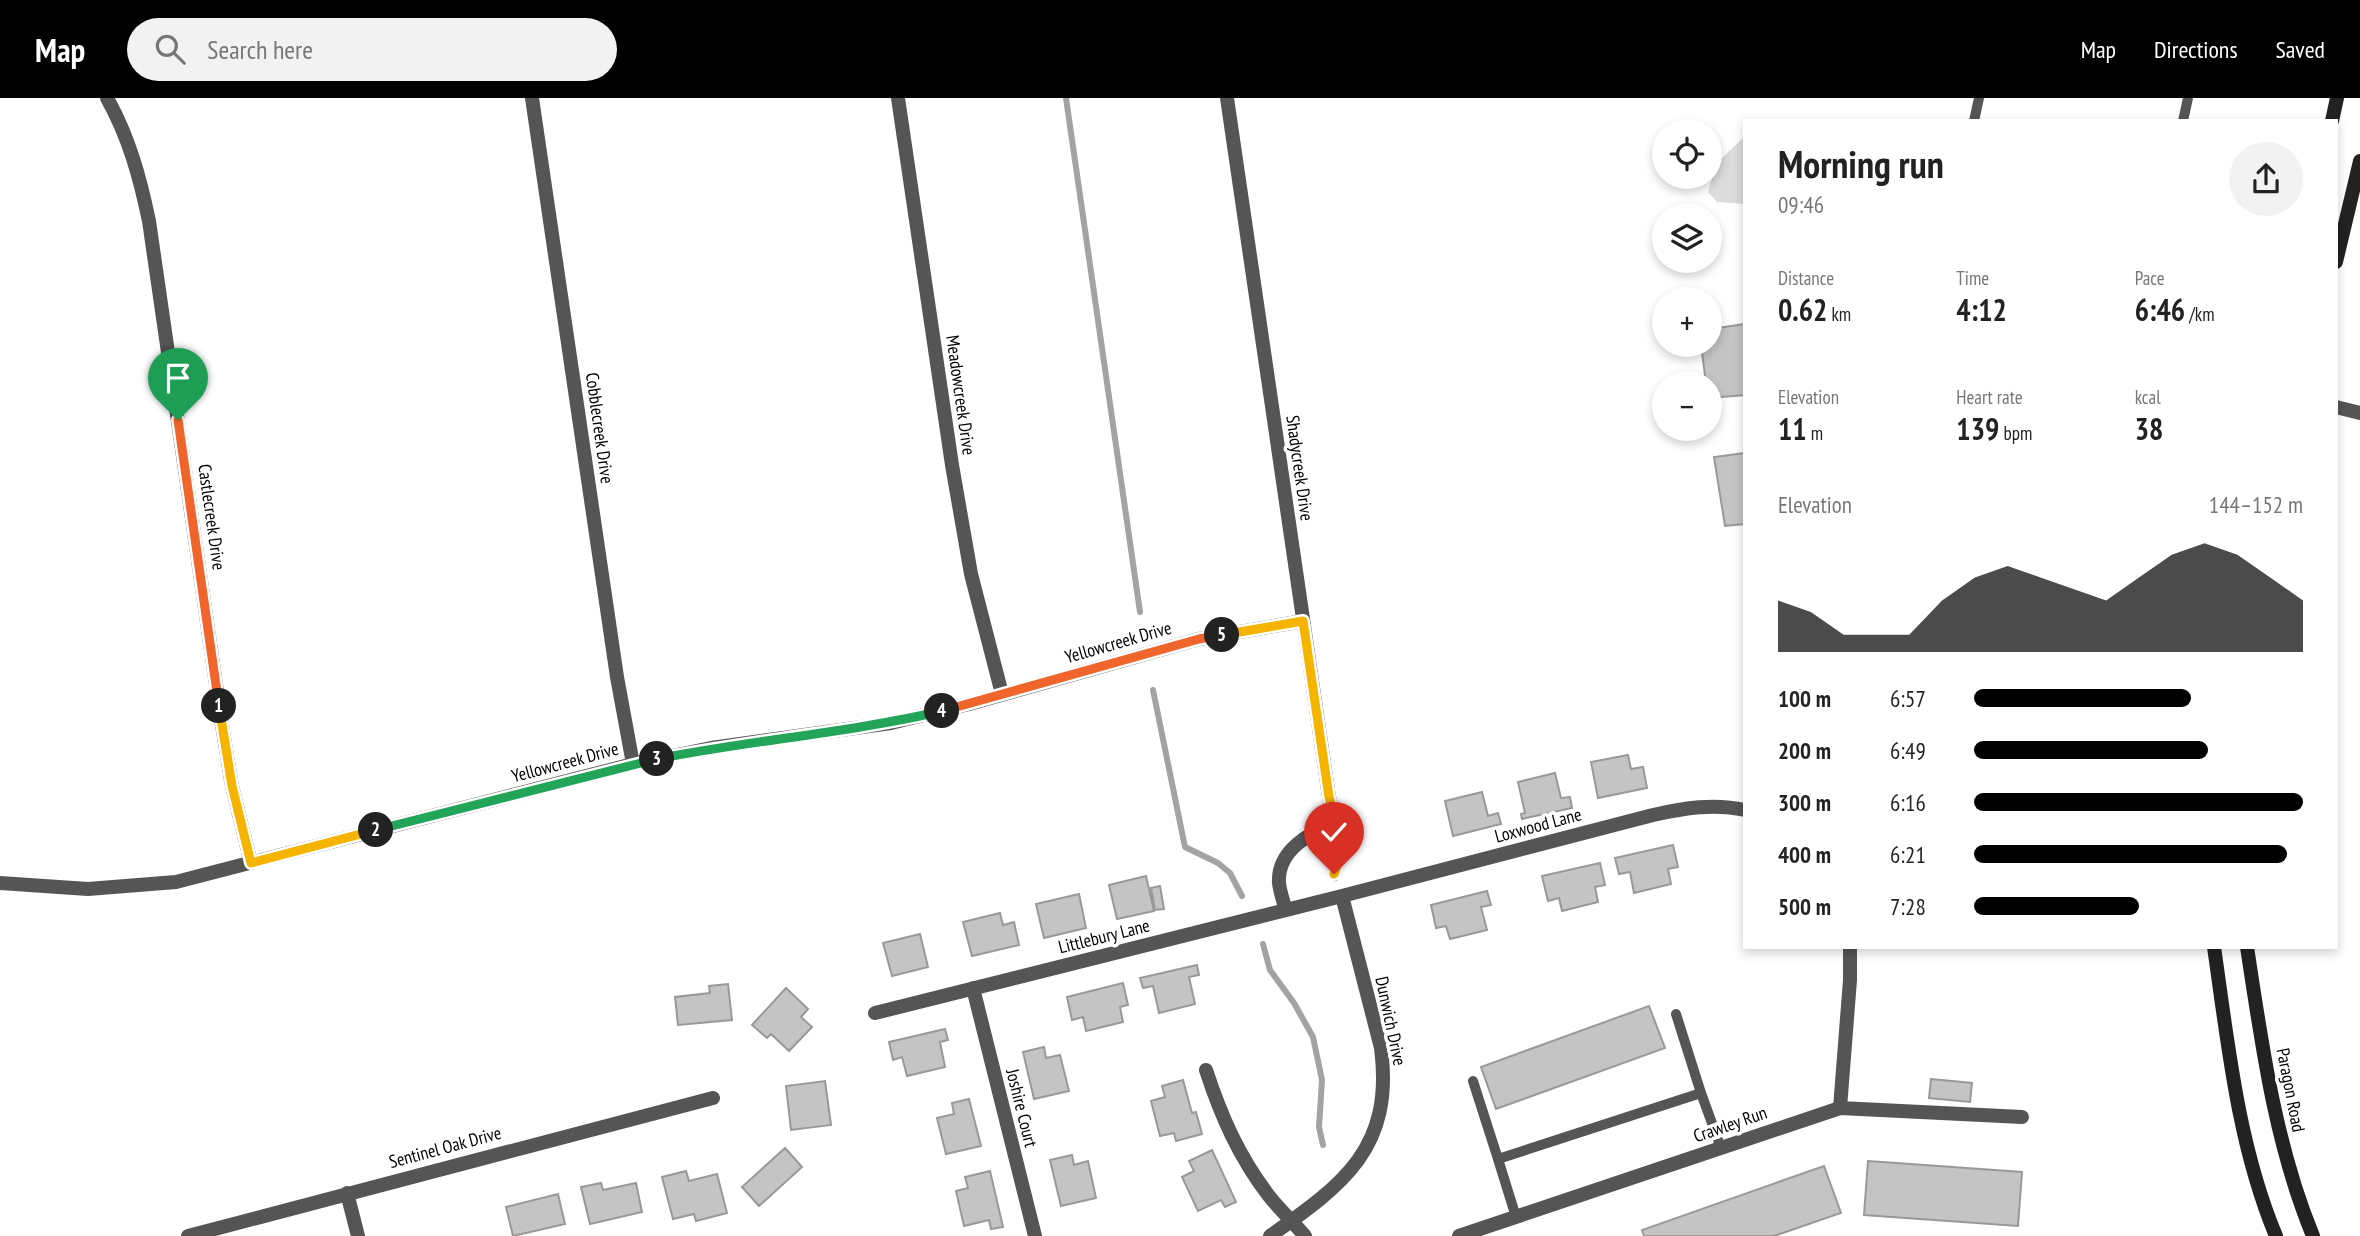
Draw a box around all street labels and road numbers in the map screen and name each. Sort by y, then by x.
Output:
street label: Meadowcreek Drive [941,333,981,457]
street label: Cobblecreek Drive [581,371,619,485]
street label: Shadycreek Drive [1281,414,1319,522]
street label: Castlecreek Drive [193,462,231,572]
street label: Yellowcreek Drive [1062,616,1174,668]
street label: Yellowcreek Drive [509,737,621,787]
street label: Loxwood Lane [1492,802,1584,848]
street label: Littlebury Lane [1056,914,1152,958]
street label: Dunwich Drive [1370,974,1412,1068]
street label: Paragon Road [2272,1046,2310,1134]
street label: Joshire Court [1001,1066,1043,1150]
street label: Crawley Run [1690,1101,1770,1147]
street label: Sentinel Oak Drive [386,1121,504,1173]

